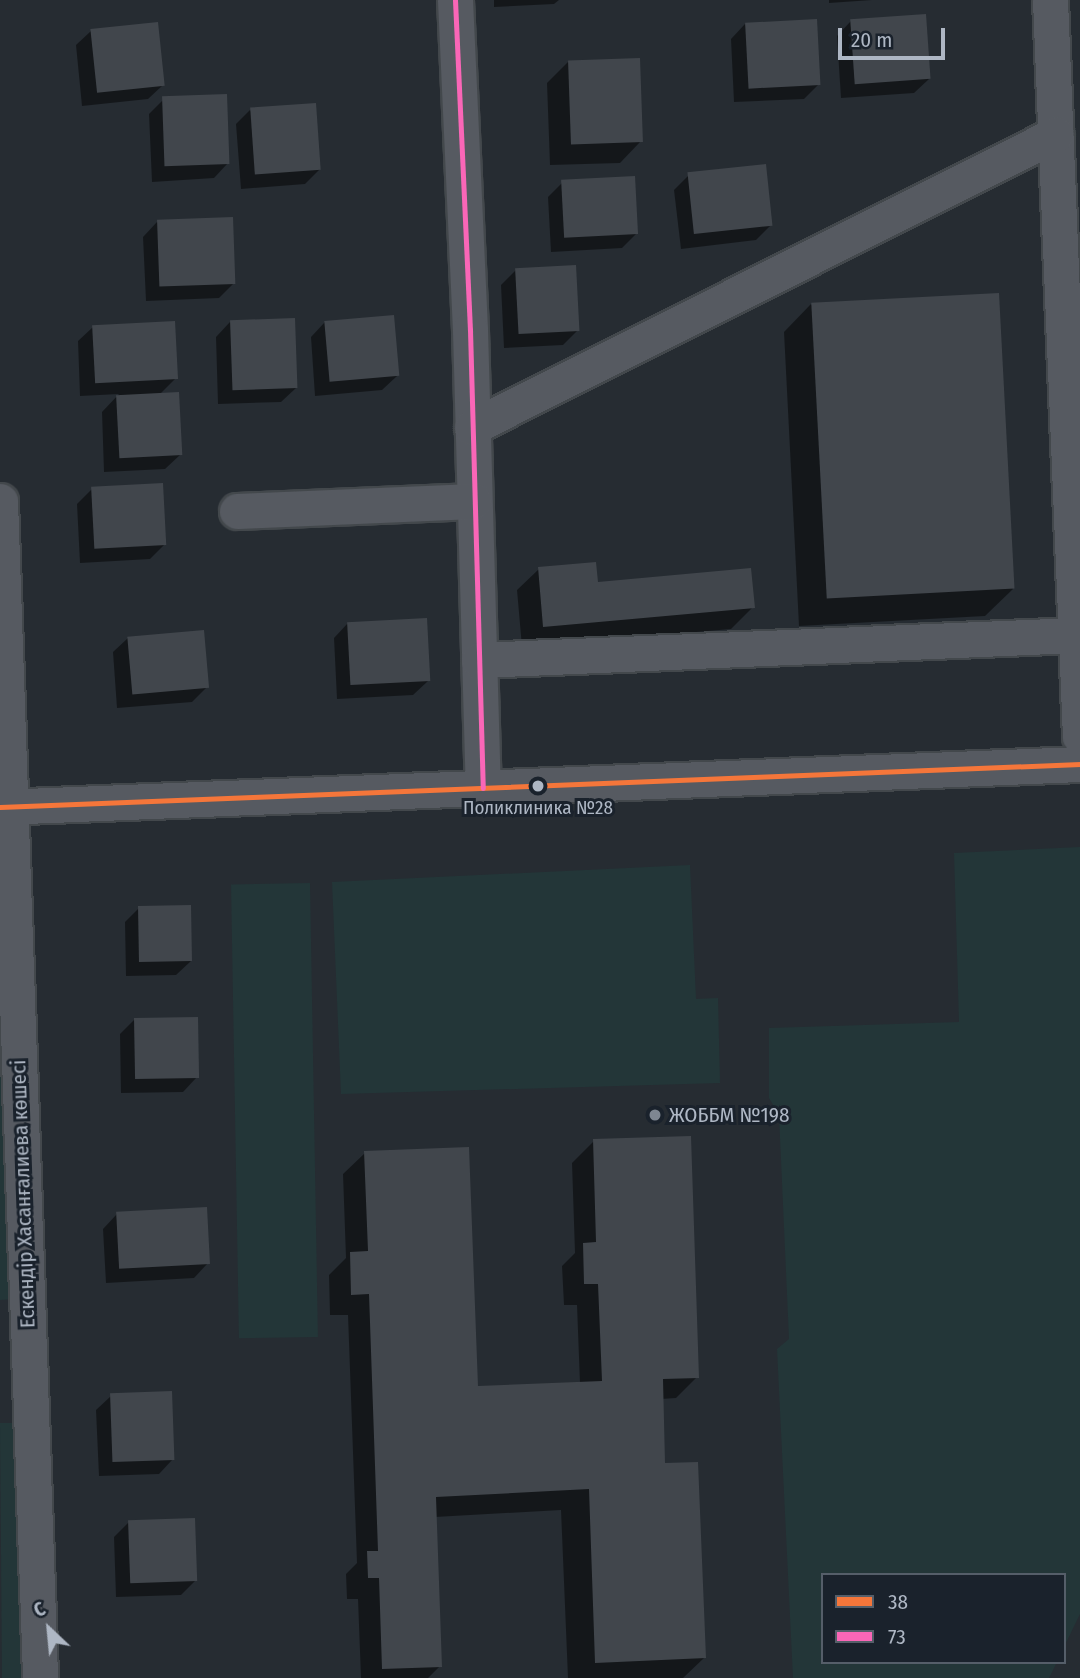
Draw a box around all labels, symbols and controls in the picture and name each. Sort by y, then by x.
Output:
scale bar [842,14,949,58]
text: 20 m [851,27,892,53]
marker: Поликлиника №28 [531,779,545,793]
place label: Поликлиника №28 [463,797,613,819]
street label: Ескендір Хасанғалиева көшесі [6,1059,40,1329]
place label: ЖОББМ №198 [669,1102,789,1128]
marker: ЖОББМ №198 [647,1107,663,1123]
legend [821,1573,1066,1664]
text: 38 [888,1589,908,1615]
north arrow [14,1594,84,1664]
text: С [30,1597,49,1622]
text: 73 [888,1624,906,1650]

